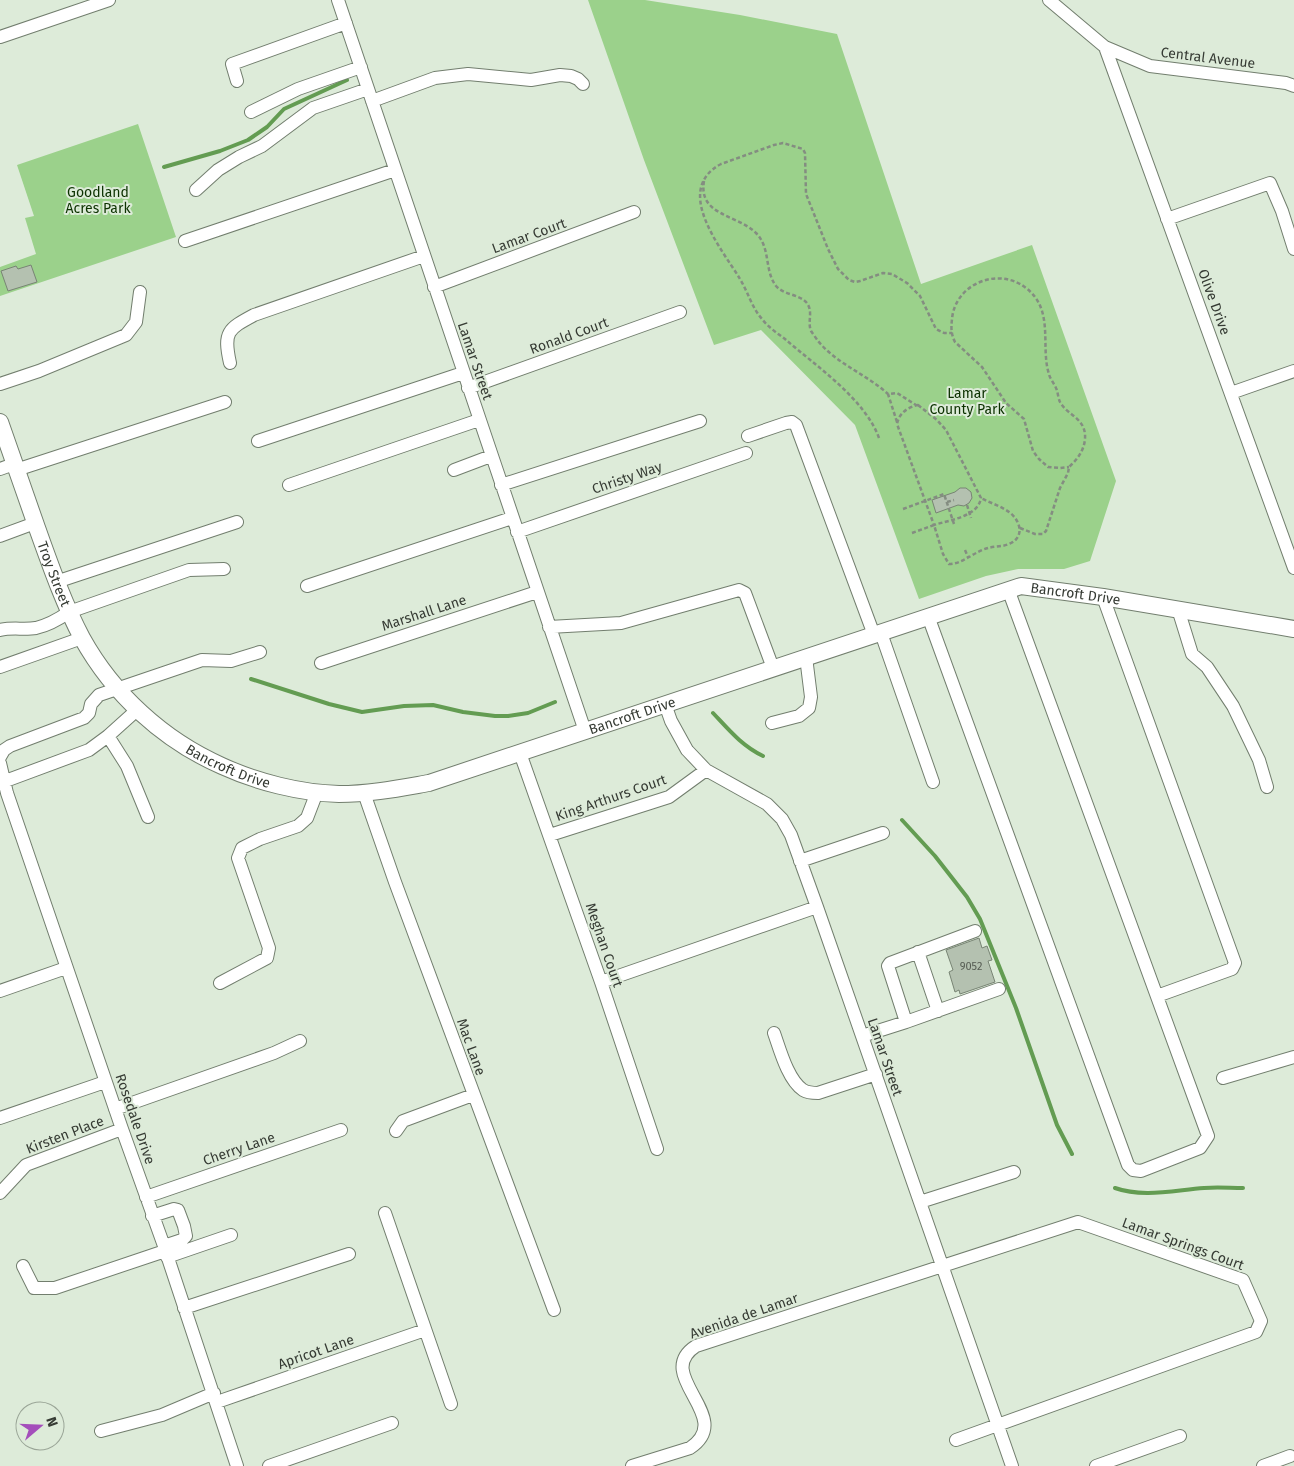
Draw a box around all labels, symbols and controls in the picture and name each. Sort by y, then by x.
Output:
street label: Central Avenue [1160,44,1256,72]
park label: Goodland Acres Park [65,184,131,217]
street label: Lamar Court [490,214,569,257]
street label: Olive Drive [1194,267,1234,337]
street label: Ronald Court [527,314,612,358]
street label: Lamar Street [454,320,497,403]
park label: Lamar County Park [929,385,1005,418]
street label: Christy Way [590,458,664,498]
street label: Troy Street [34,539,75,610]
street label: Bancroft Drive [1030,579,1122,608]
street label: Marshall Lane [379,591,469,635]
street label: Bancroft Drive [586,693,678,738]
street label: Bancroft Drive [183,740,272,791]
street label: King Arthurs Court [553,771,669,825]
street label: Meghan Court [582,901,627,990]
house number: 9052 [960,960,982,973]
street label: Mac Lane [453,1016,489,1078]
street label: Lamar Street [864,1016,907,1099]
street label: Rosedale Drive [112,1071,158,1167]
street label: Kirsten Place [24,1112,106,1158]
street label: Cherry Lane [201,1129,277,1169]
street label: Lamar Springs Court [1120,1214,1247,1274]
street label: Avenida de Lamar [688,1289,801,1343]
street label: Apricot Lane [276,1331,356,1373]
north arrow [15,1401,65,1451]
text: N [42,1415,61,1429]

